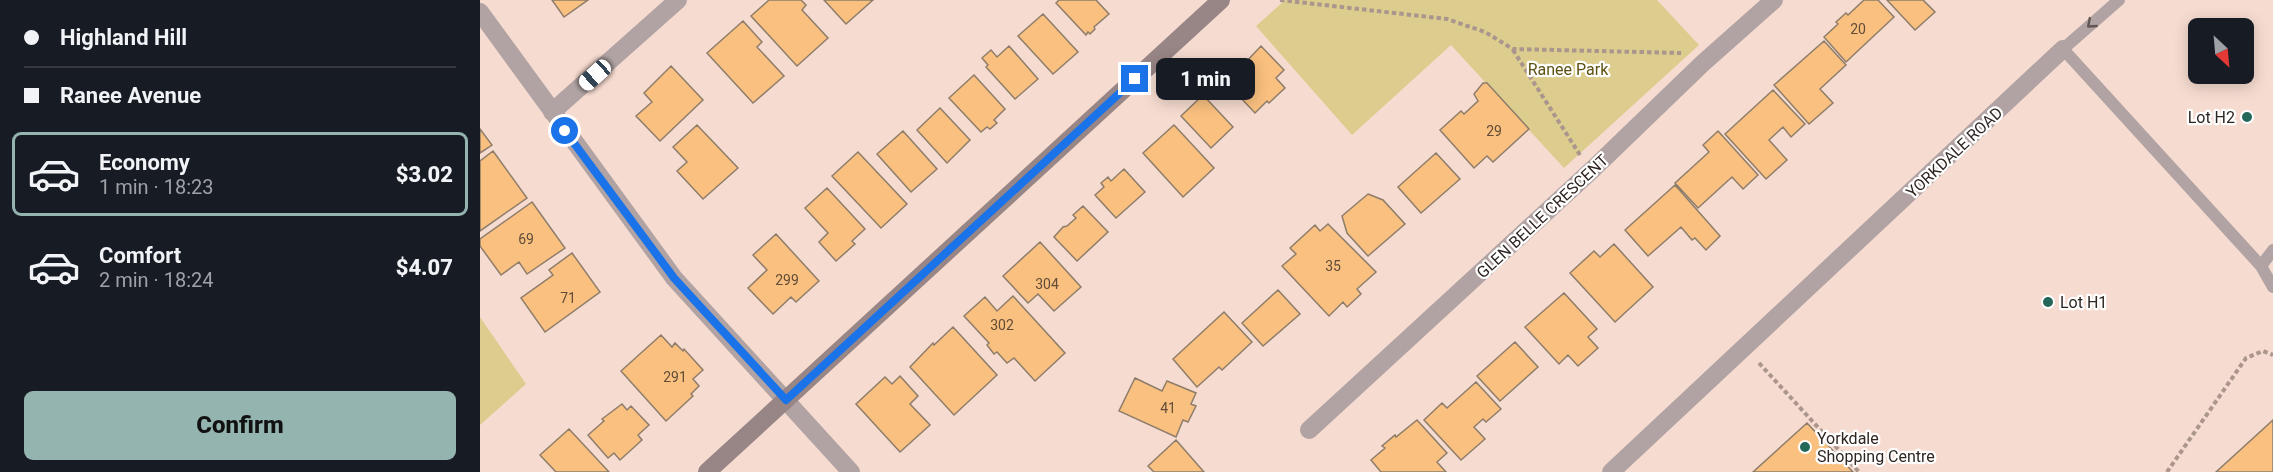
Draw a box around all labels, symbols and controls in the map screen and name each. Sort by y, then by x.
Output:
one-way arrow [2087,17,2098,28]
north arrow [2188,18,2254,84]
map controls [2188,18,2254,84]
house number: 20 [1850,21,1866,37]
text: Highland Hill [60,25,187,50]
car [576,56,614,94]
callout: 1 min [1156,58,1255,100]
park label: Ranee Park [1528,60,1609,79]
route end [1121,65,1148,92]
text: 1 min [1180,67,1231,91]
text: Ranee Avenue [60,83,201,108]
street label: YORKDALE ROAD [1902,103,2006,202]
place label: Lot H2 [2188,108,2235,127]
marker: Lot H2 [2240,110,2254,124]
route start [551,117,578,144]
house number: 29 [1486,123,1502,139]
icon: car [27,147,81,201]
text: Economy [99,150,190,175]
street label: GLEN BELLE CRESCENT [1473,150,1612,282]
text: $3.02 [396,162,453,187]
text: 1 min · 18:23 [99,175,214,199]
house number: 69 [518,231,534,247]
icon: car [27,240,81,294]
text: Comfort [99,243,181,268]
text: $4.07 [396,255,453,280]
house number: 35 [1325,258,1341,274]
text: 2 min · 18:24 [99,268,214,292]
house number: 299 [775,272,799,288]
house number: 304 [1035,276,1059,292]
house number: 71 [560,290,576,306]
place label: Lot H1 [2060,293,2107,312]
marker: Lot H1 [2041,295,2055,309]
house number: 302 [990,317,1014,333]
house number: 291 [663,369,687,385]
button: Confirm [24,391,456,460]
house number: 41 [1160,400,1176,416]
place label: Yorkdale Shopping Centre [1817,429,1935,466]
marker: Yorkdale Shopping Centre [1798,440,1812,454]

